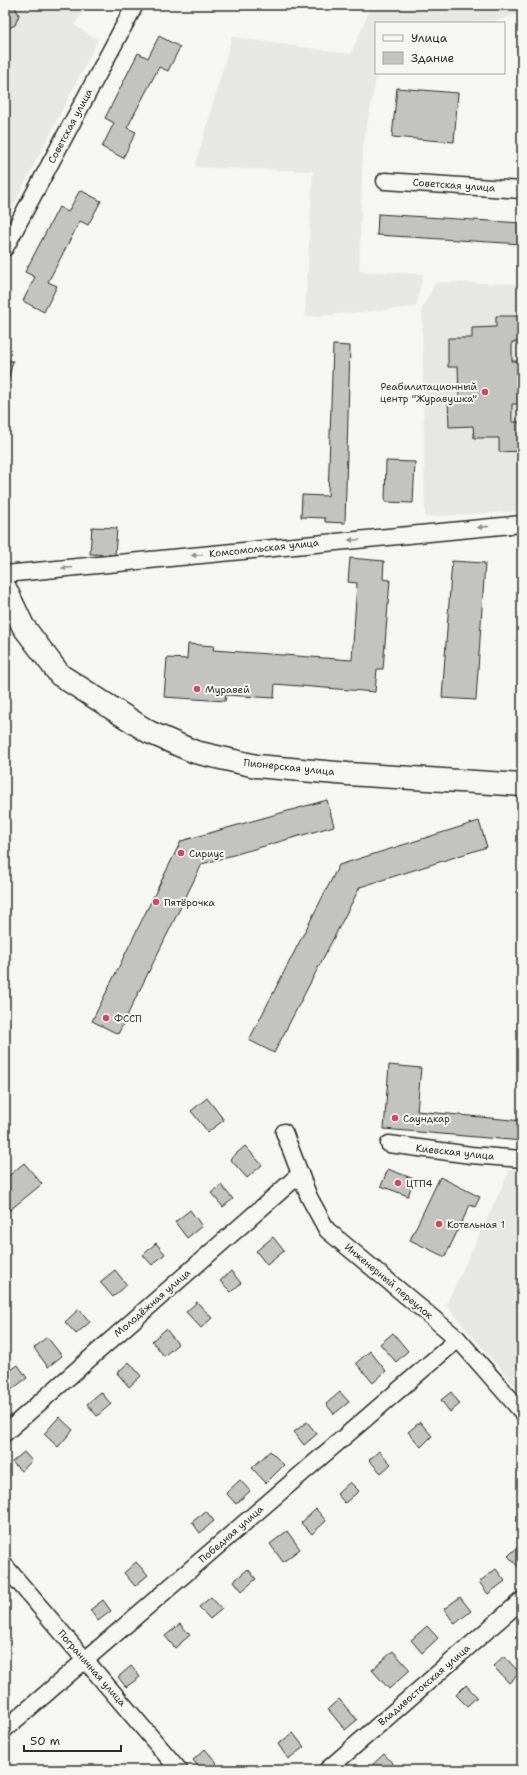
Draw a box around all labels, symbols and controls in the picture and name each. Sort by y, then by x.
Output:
legend [375,22,505,74]
text: Улица [411,30,448,46]
text: Здание [411,50,455,66]
street label: Советская улица [45,86,96,166]
street label: Советская улица [412,176,496,194]
place label: Реабилитационный центр "Журавушка" [380,380,477,405]
marker: Реабилитационный центр "Журавушка" [480,387,490,397]
one-way arrow [477,524,489,531]
street label: Комсомольская улица [208,536,320,560]
one-way arrow [347,537,360,543]
one-way arrow [191,552,203,559]
one-way arrow [61,565,73,571]
place label: Муравей [205,683,250,696]
marker: Муравей [192,684,202,694]
street label: Пионерская улица [243,756,336,778]
place label: Сириус [189,847,224,860]
marker: Сириус [176,848,186,858]
place label: Пятёрочка [164,896,215,909]
marker: Пятёрочка [151,897,161,907]
place label: ФССП [114,1012,142,1025]
marker: ФССП [101,1013,111,1023]
place label: Саундкар [403,1112,450,1125]
marker: Саундкар [390,1113,400,1123]
street label: Киевская улица [415,1141,496,1163]
place label: ЦТП4 [406,1177,433,1190]
marker: ЦТП4 [393,1178,403,1188]
place label: Котельная 1 [447,1218,505,1231]
marker: Котельная 1 [434,1219,444,1229]
street label: Инженерный переулок [342,1240,436,1322]
street label: Молодёжная улица [111,1266,194,1340]
street label: Победная улица [196,1502,267,1566]
street label: Пограничная улица [55,1627,129,1710]
street label: Владивостокская улица [375,1641,473,1729]
scale bar [24,1727,121,1753]
text: 50 m [30,1733,60,1749]

